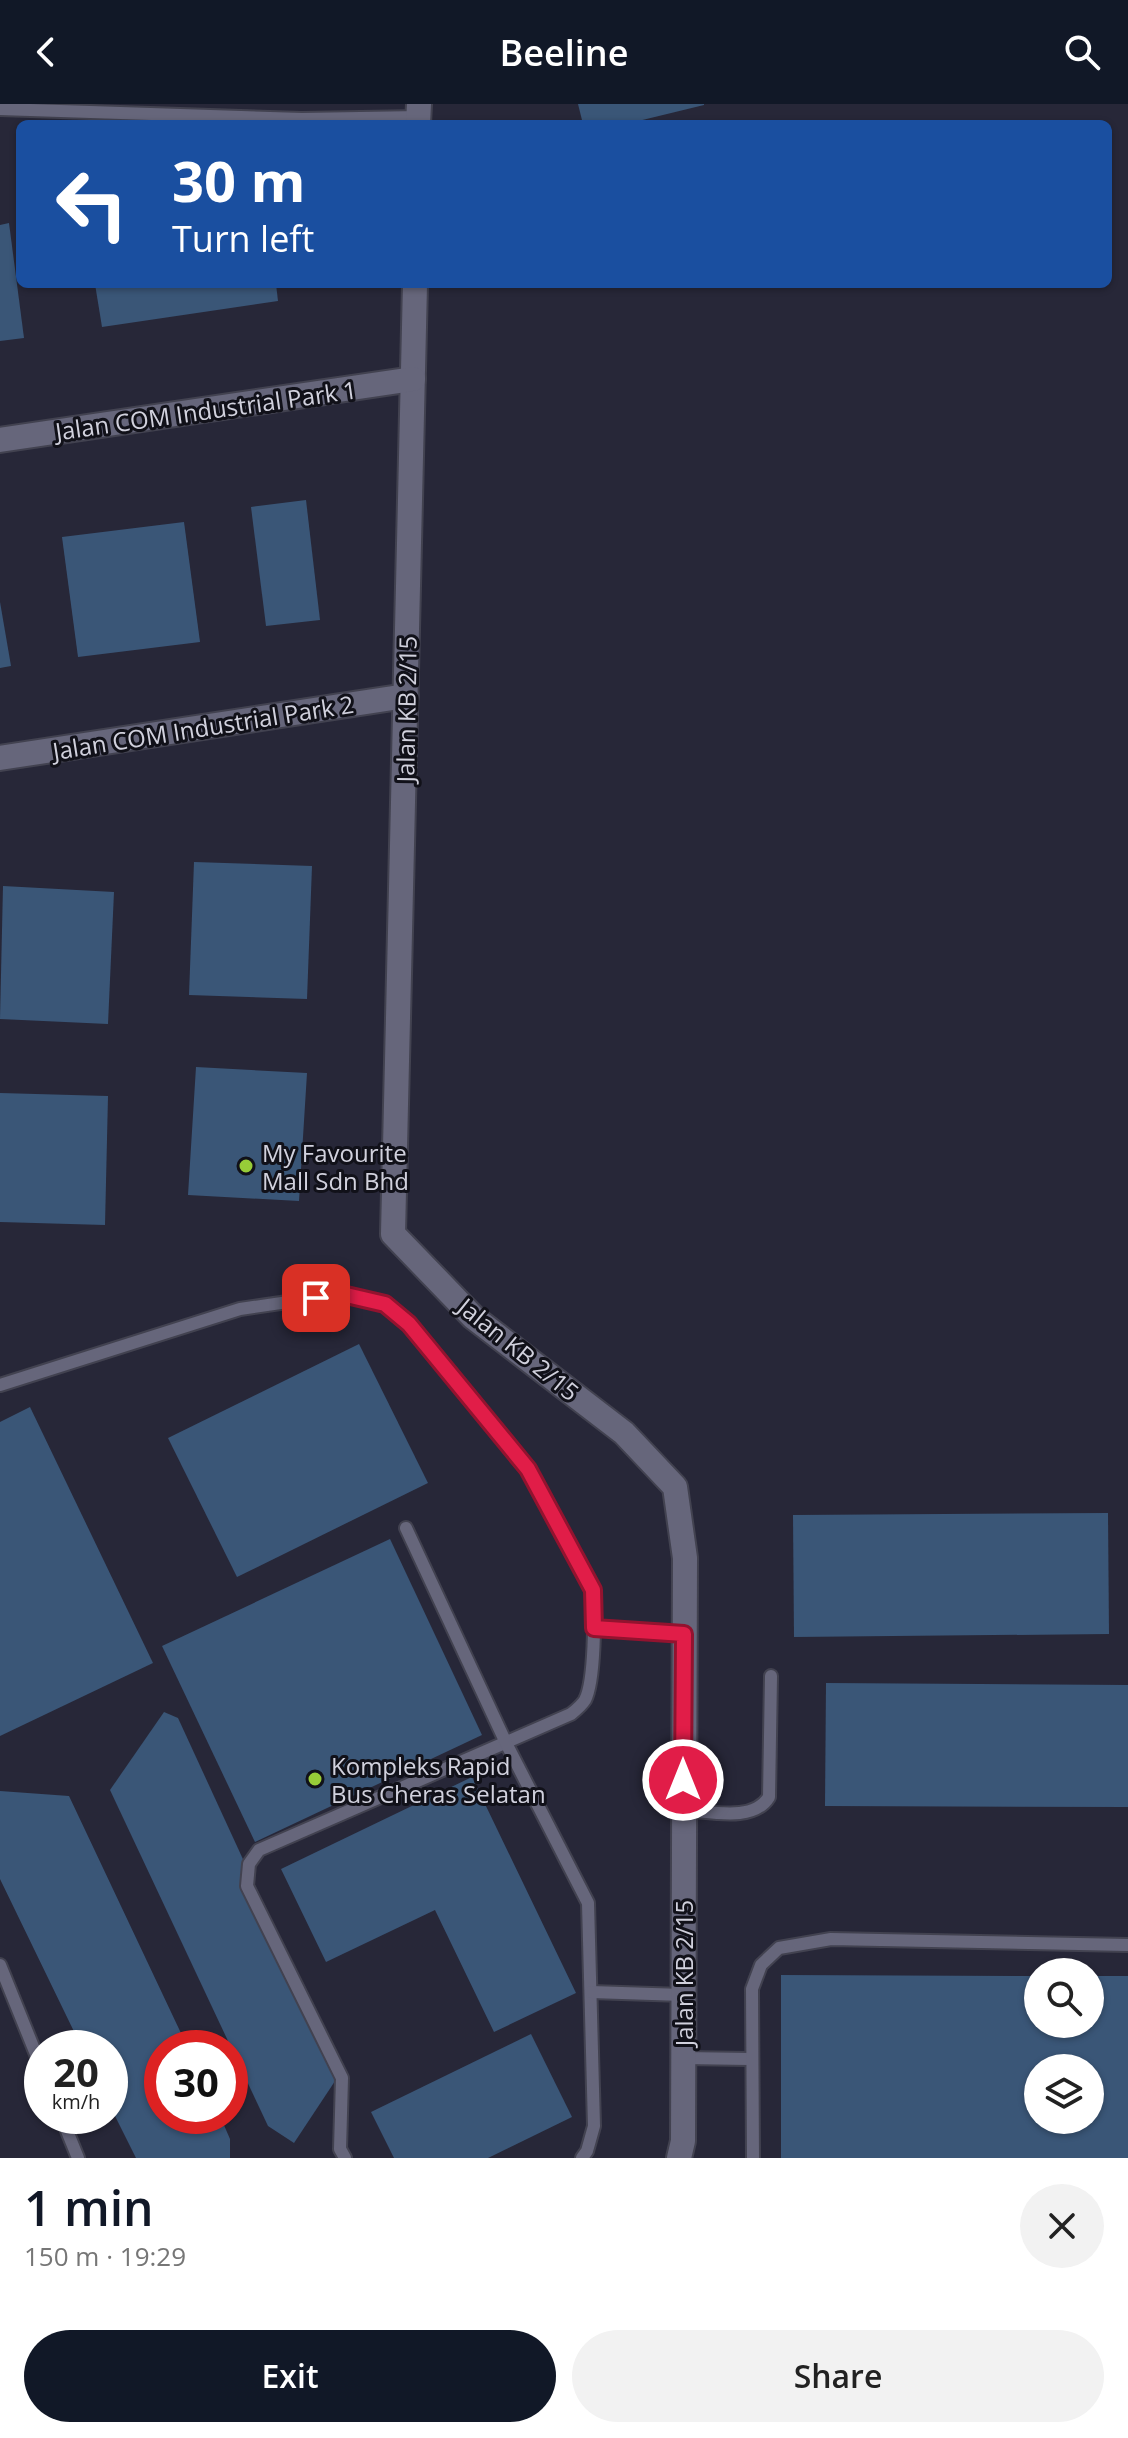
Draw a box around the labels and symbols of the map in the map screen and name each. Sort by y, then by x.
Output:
street label: Jalan COM Industrial Park 1 [51,372,359,448]
street label: Jalan KB 2/15 [388,635,424,785]
street label: Jalan COM Industrial Park 2 [48,687,356,767]
place label: My Favourite Mall Sdn Bhd [262,1136,409,1197]
marker: My Favourite Mall Sdn Bhd [237,1157,255,1175]
pin [282,1264,350,1332]
street label: Jalan KB 2/15 [450,1289,586,1408]
position arrow [641,1738,725,1822]
place label: Kompleks Rapid Bus Cheras Selatan [331,1749,546,1810]
marker: Kompleks Rapid Bus Cheras Selatan [306,1770,324,1788]
street label: Jalan KB 2/15 [667,1900,700,2048]
speed limit sign: 30 [144,2030,248,2134]

